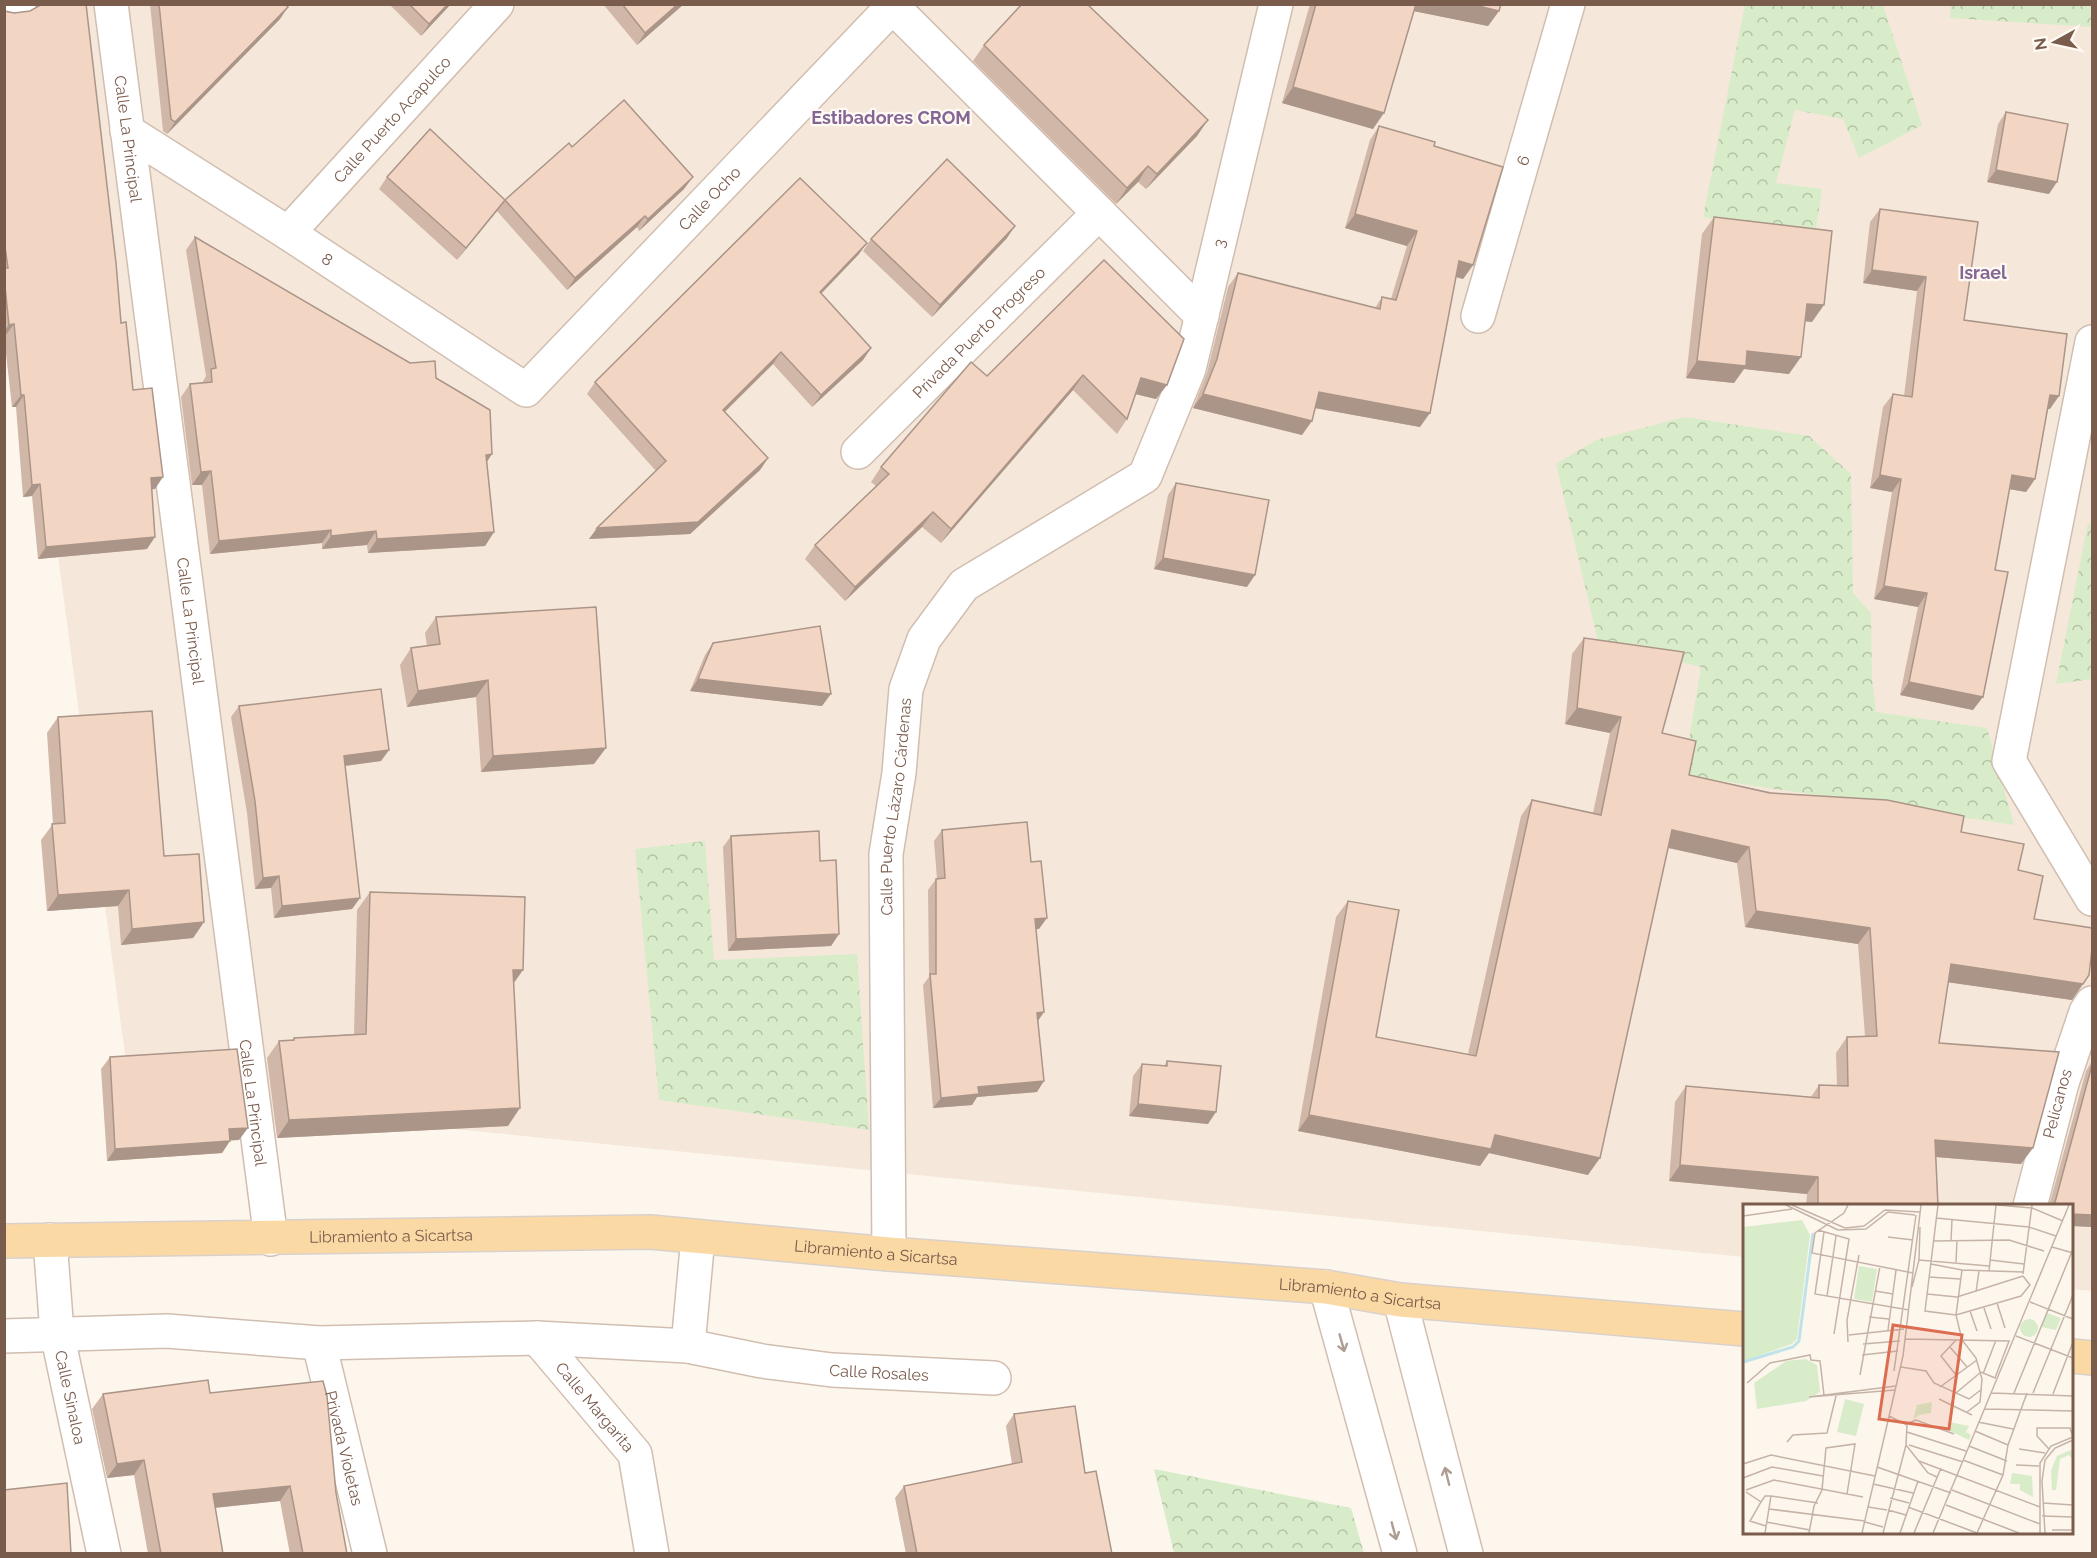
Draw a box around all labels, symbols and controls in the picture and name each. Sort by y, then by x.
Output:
north arrow [2025,12,2085,72]
text: N [2030,37,2051,51]
street label: Calle Puerto Acapulco [329,52,454,187]
street label: Calle La Principal [111,74,146,204]
district label: Estibadores CROM [811,107,971,128]
street label: 6 [1512,153,1533,168]
street label: Calle Ocho [674,162,744,234]
street label: 3 [1209,237,1229,250]
street label: 8 [318,249,337,270]
district label: Israel [1959,262,2007,283]
street label: Privada Puerto Progreso [908,263,1049,402]
street label: Calle La Principal [173,556,209,686]
street label: Calle Puerto Lázaro Cárdenas [877,697,915,916]
street label: Calle La Principal [236,1038,271,1168]
street label: Pelícanos [2039,1066,2076,1140]
inset map [1743,1204,2073,1534]
street label: Libramiento a Sicartsa [309,1225,473,1246]
street label: Libramiento a Sicartsa [794,1236,958,1269]
street label: Libramiento a Sicartsa [1278,1274,1442,1313]
one-way arrow [1337,1333,1348,1352]
street label: Calle Sinaloa [51,1348,90,1446]
street label: Calle Margarita [552,1358,638,1456]
street label: Calle Rosales [829,1360,930,1384]
street label: Privada Violetas [321,1388,368,1508]
one-way arrow [1440,1467,1452,1486]
one-way arrow [1389,1521,1400,1540]

